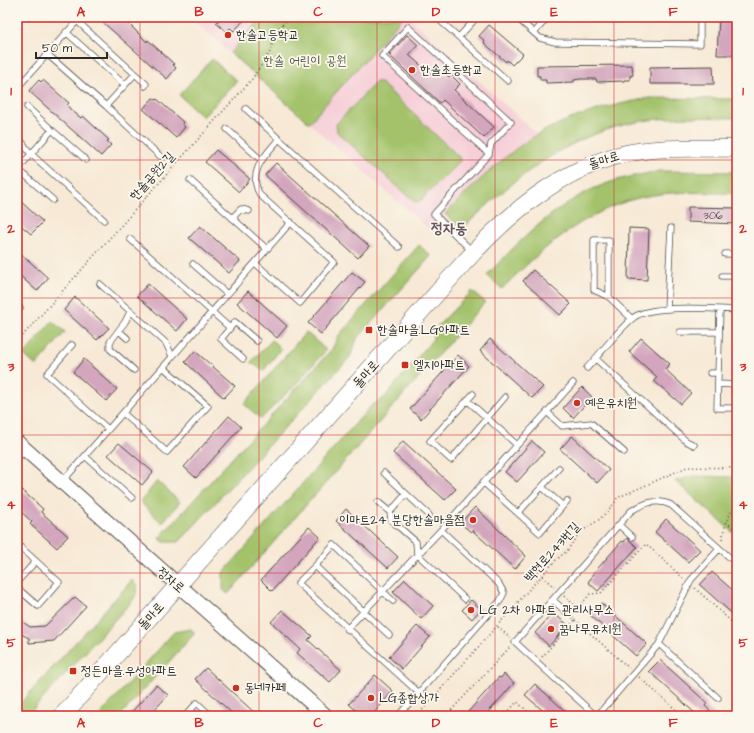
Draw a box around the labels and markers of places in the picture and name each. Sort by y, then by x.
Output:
place label: 한솔고등학교 [236,26,299,44]
marker: 한솔고등학교 [223,30,233,40]
place label: 한솔초등학교 [420,61,483,79]
marker: 한솔초등학교 [407,65,417,75]
place label: 한솔마을.LG아파트 [377,321,470,339]
marker: 한솔마을.LG아파트 [364,325,374,335]
place label: 엘지아파트 [413,356,465,374]
marker: 엘지아파트 [400,360,410,370]
place label: 예은유치원 [585,394,637,412]
marker: 예은유치원 [572,398,582,408]
place label: 이마트24 분당한솔마을점 [339,511,465,529]
marker: 이마트24 분당한솔마을점 [468,515,478,525]
place label: LG 2차 아파트 관리사무소 [479,601,614,619]
marker: LG 2차 아파트 관리사무소 [466,605,476,615]
place label: 꿈나무유치원 [559,620,622,638]
marker: 꿈나무유치원 [546,624,556,634]
place label: 정든마을.우성아파트 [81,662,177,680]
marker: 정든마을.우성아파트 [68,666,78,676]
place label: 동네카페 [244,679,286,697]
marker: 동네카페 [231,683,241,693]
place label: LG종합상가 [379,689,439,707]
marker: LG종합상가 [366,693,376,703]

